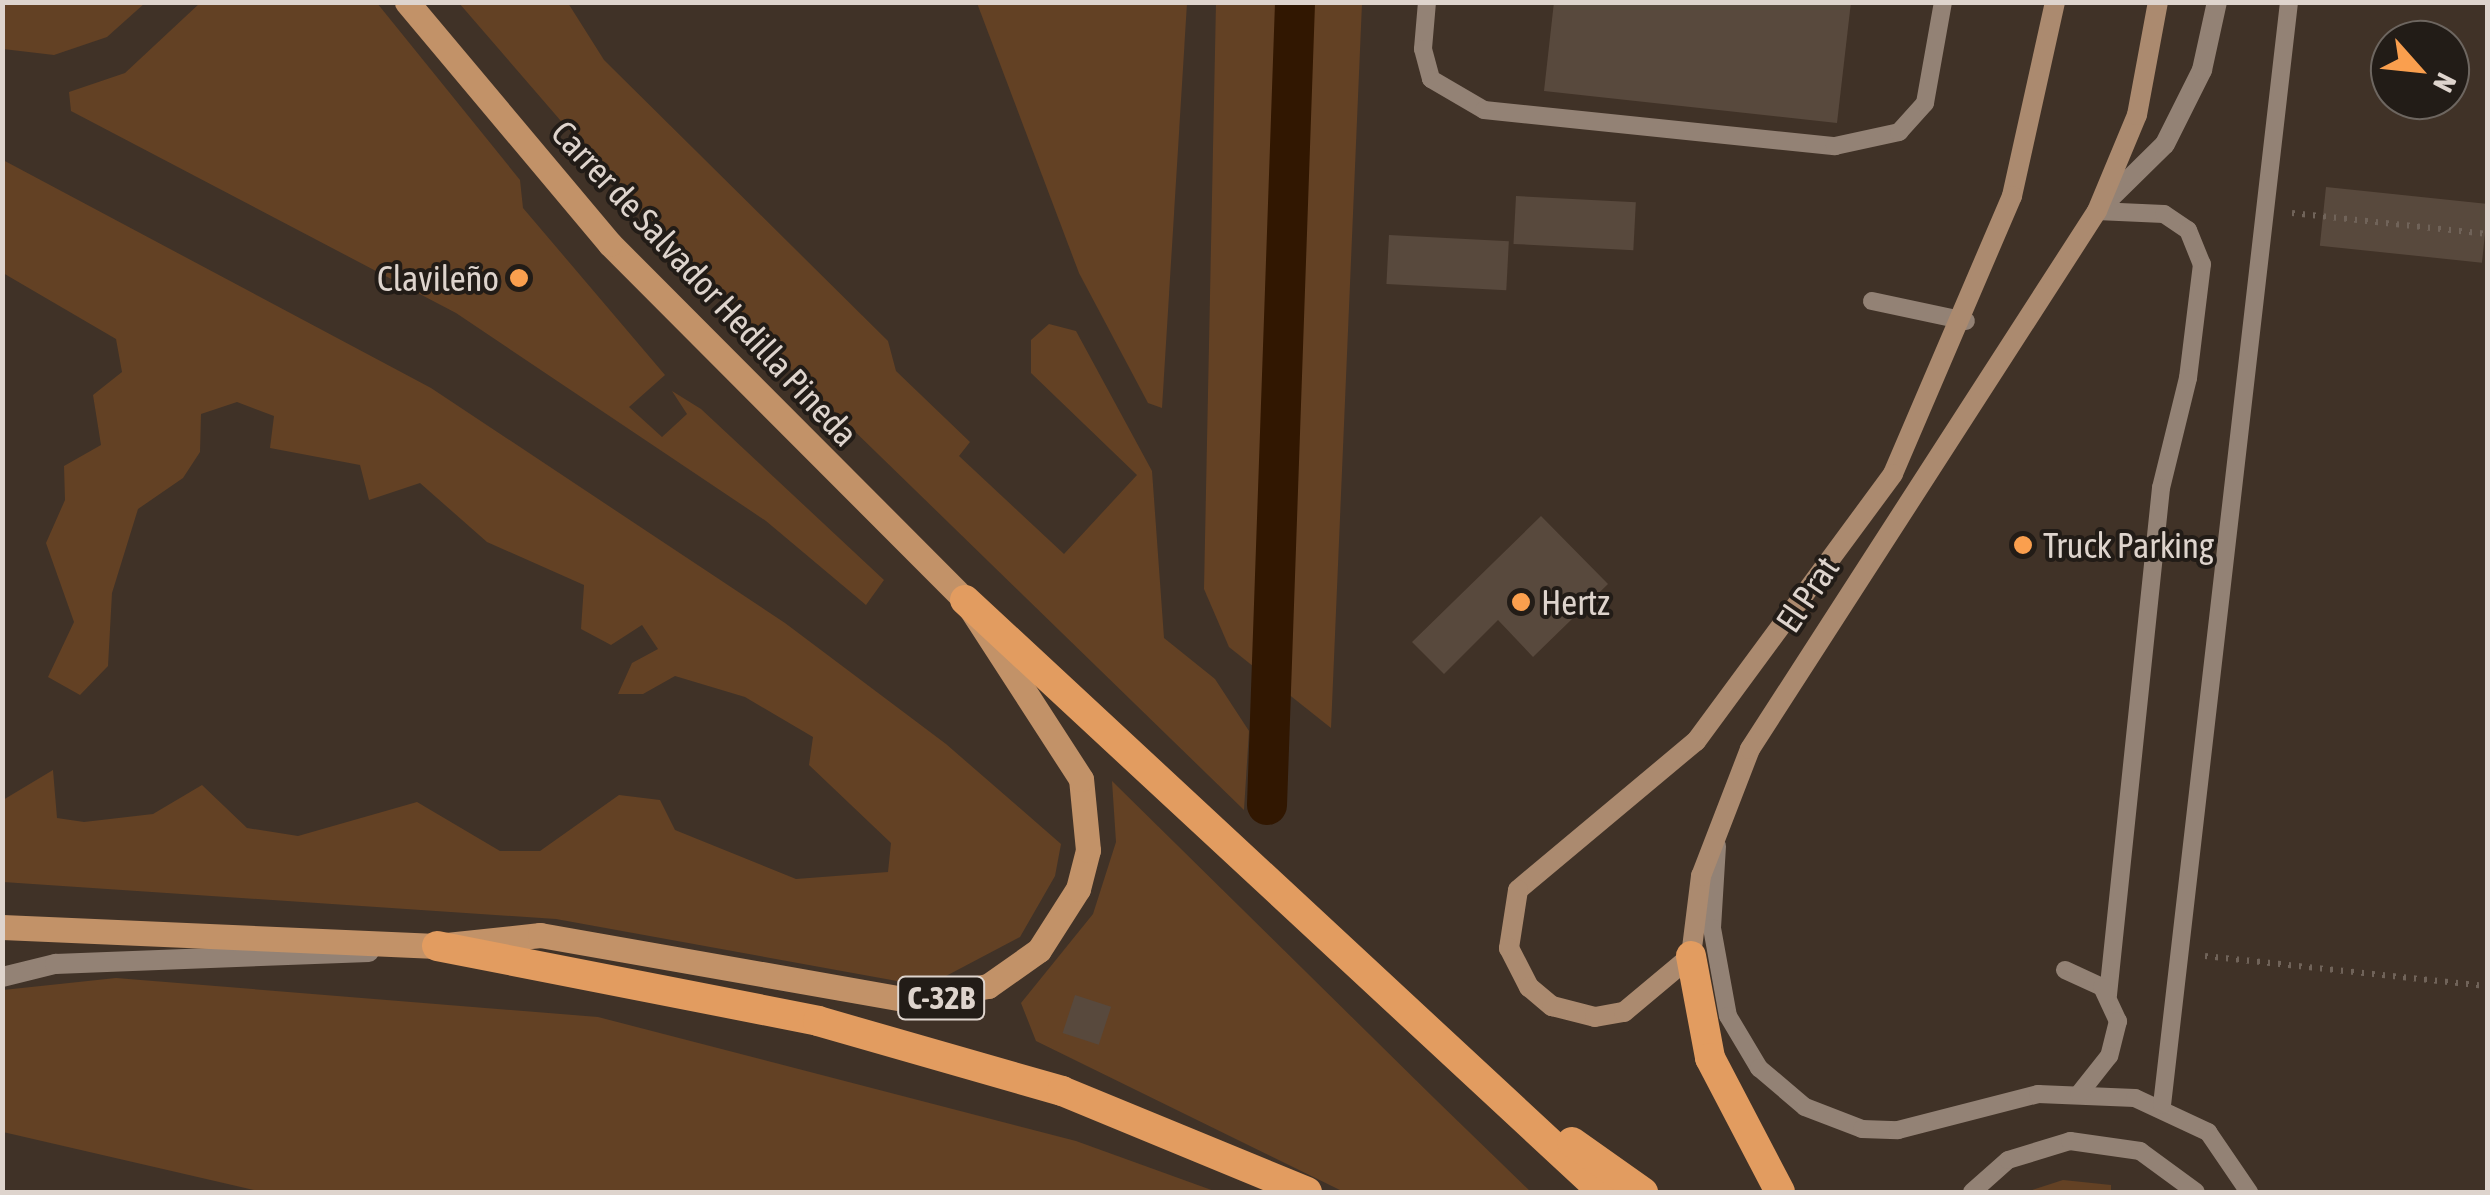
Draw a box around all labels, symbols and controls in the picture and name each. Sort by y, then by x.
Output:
north arrow [2370,20,2470,120]
text: N [2427,68,2463,97]
street label: Carrer de Salvador Hedilla Pineda [543,112,867,454]
place label: Clavileño [377,257,499,299]
marker: Clavileño [508,267,530,289]
place label: Truck Parking [2043,524,2214,566]
marker: Truck Parking [2012,534,2034,556]
street label: El Prat [1767,548,1847,640]
place label: Hertz [1541,581,1610,623]
marker: Hertz [1510,591,1532,613]
road number: C-32B [896,971,986,1025]

